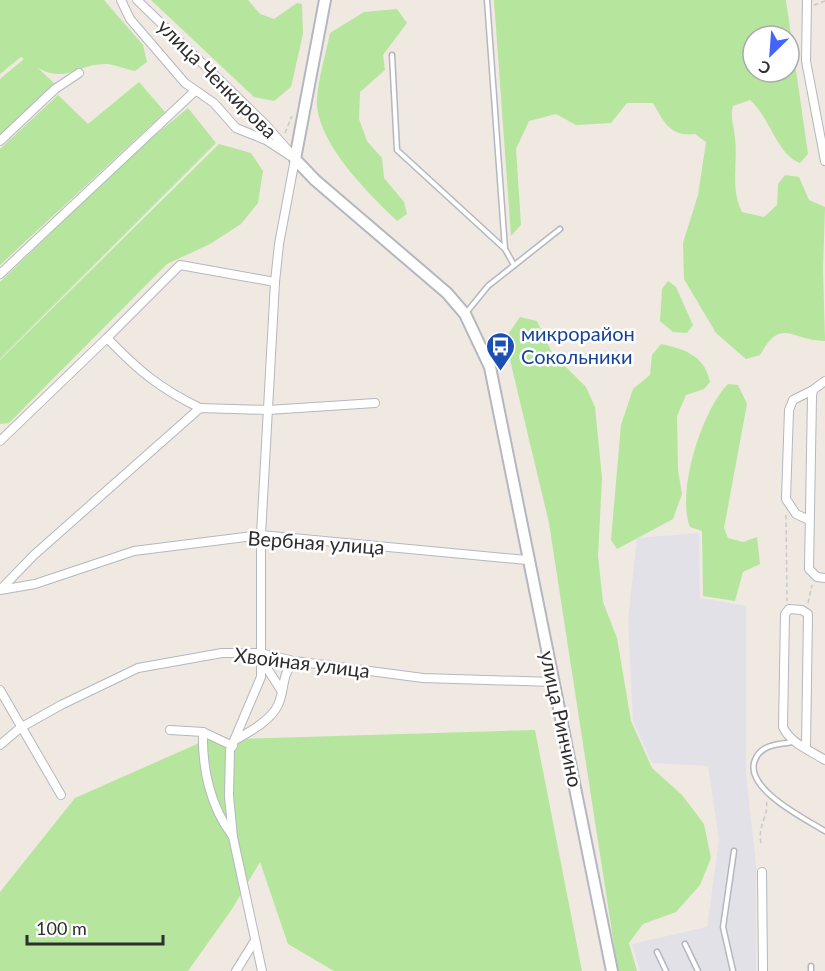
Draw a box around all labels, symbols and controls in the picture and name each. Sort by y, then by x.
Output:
street label: улица Ченкирова [153,14,282,143]
north arrow [741,24,801,84]
text: С [755,57,773,79]
place label: микрорайон Сокольники [521,321,635,368]
bus stop icon: микрорайон Сокольники [484,330,516,372]
street label: Вербная улица [247,525,385,559]
street label: Хвойная улица [233,642,371,682]
street label: улица Ринчино [536,648,588,789]
scale bar [27,908,164,946]
text: 100 m [36,917,87,939]

